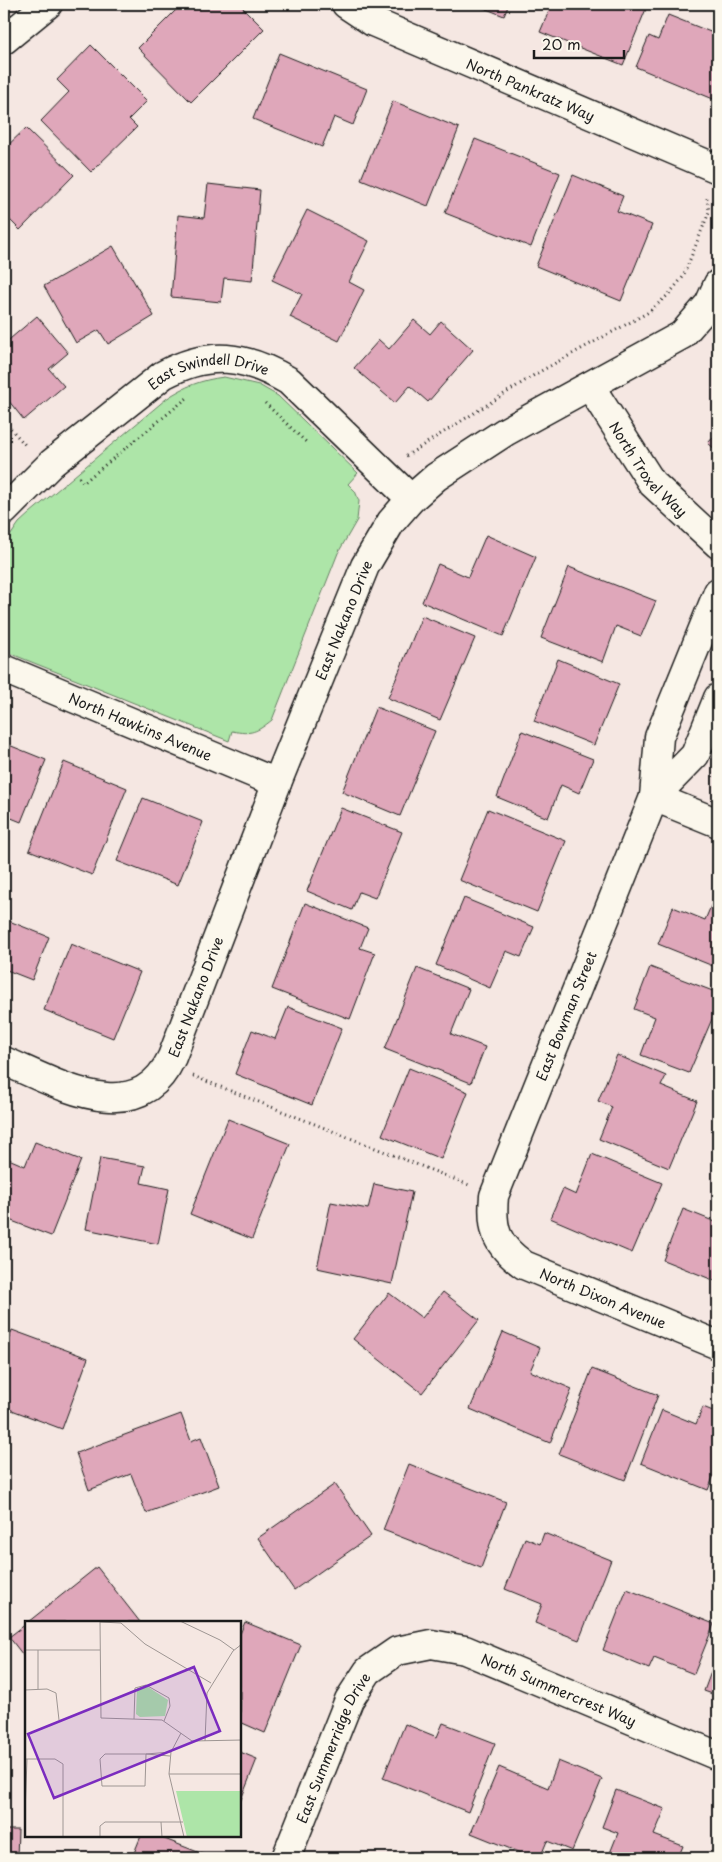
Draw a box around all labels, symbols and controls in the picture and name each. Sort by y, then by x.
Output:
scale bar [534,28,624,60]
text: 20 m [542,32,581,55]
street label: North Pankratz Way [463,53,598,126]
street label: East Swindell Drive [143,348,273,394]
street label: North Troxel Way [605,417,692,522]
street label: East Nakano Drive [309,556,377,683]
street label: North Hawkins Avenue [66,687,216,765]
street label: East Nakano Drive [162,933,228,1060]
street label: East Bowman Street [530,948,602,1084]
street label: North Dixon Avenue [537,1262,670,1333]
inset map [25,1621,241,1837]
street label: North Summercrest Way [478,1647,640,1731]
street label: East Summerridge Drive [290,1668,375,1826]

